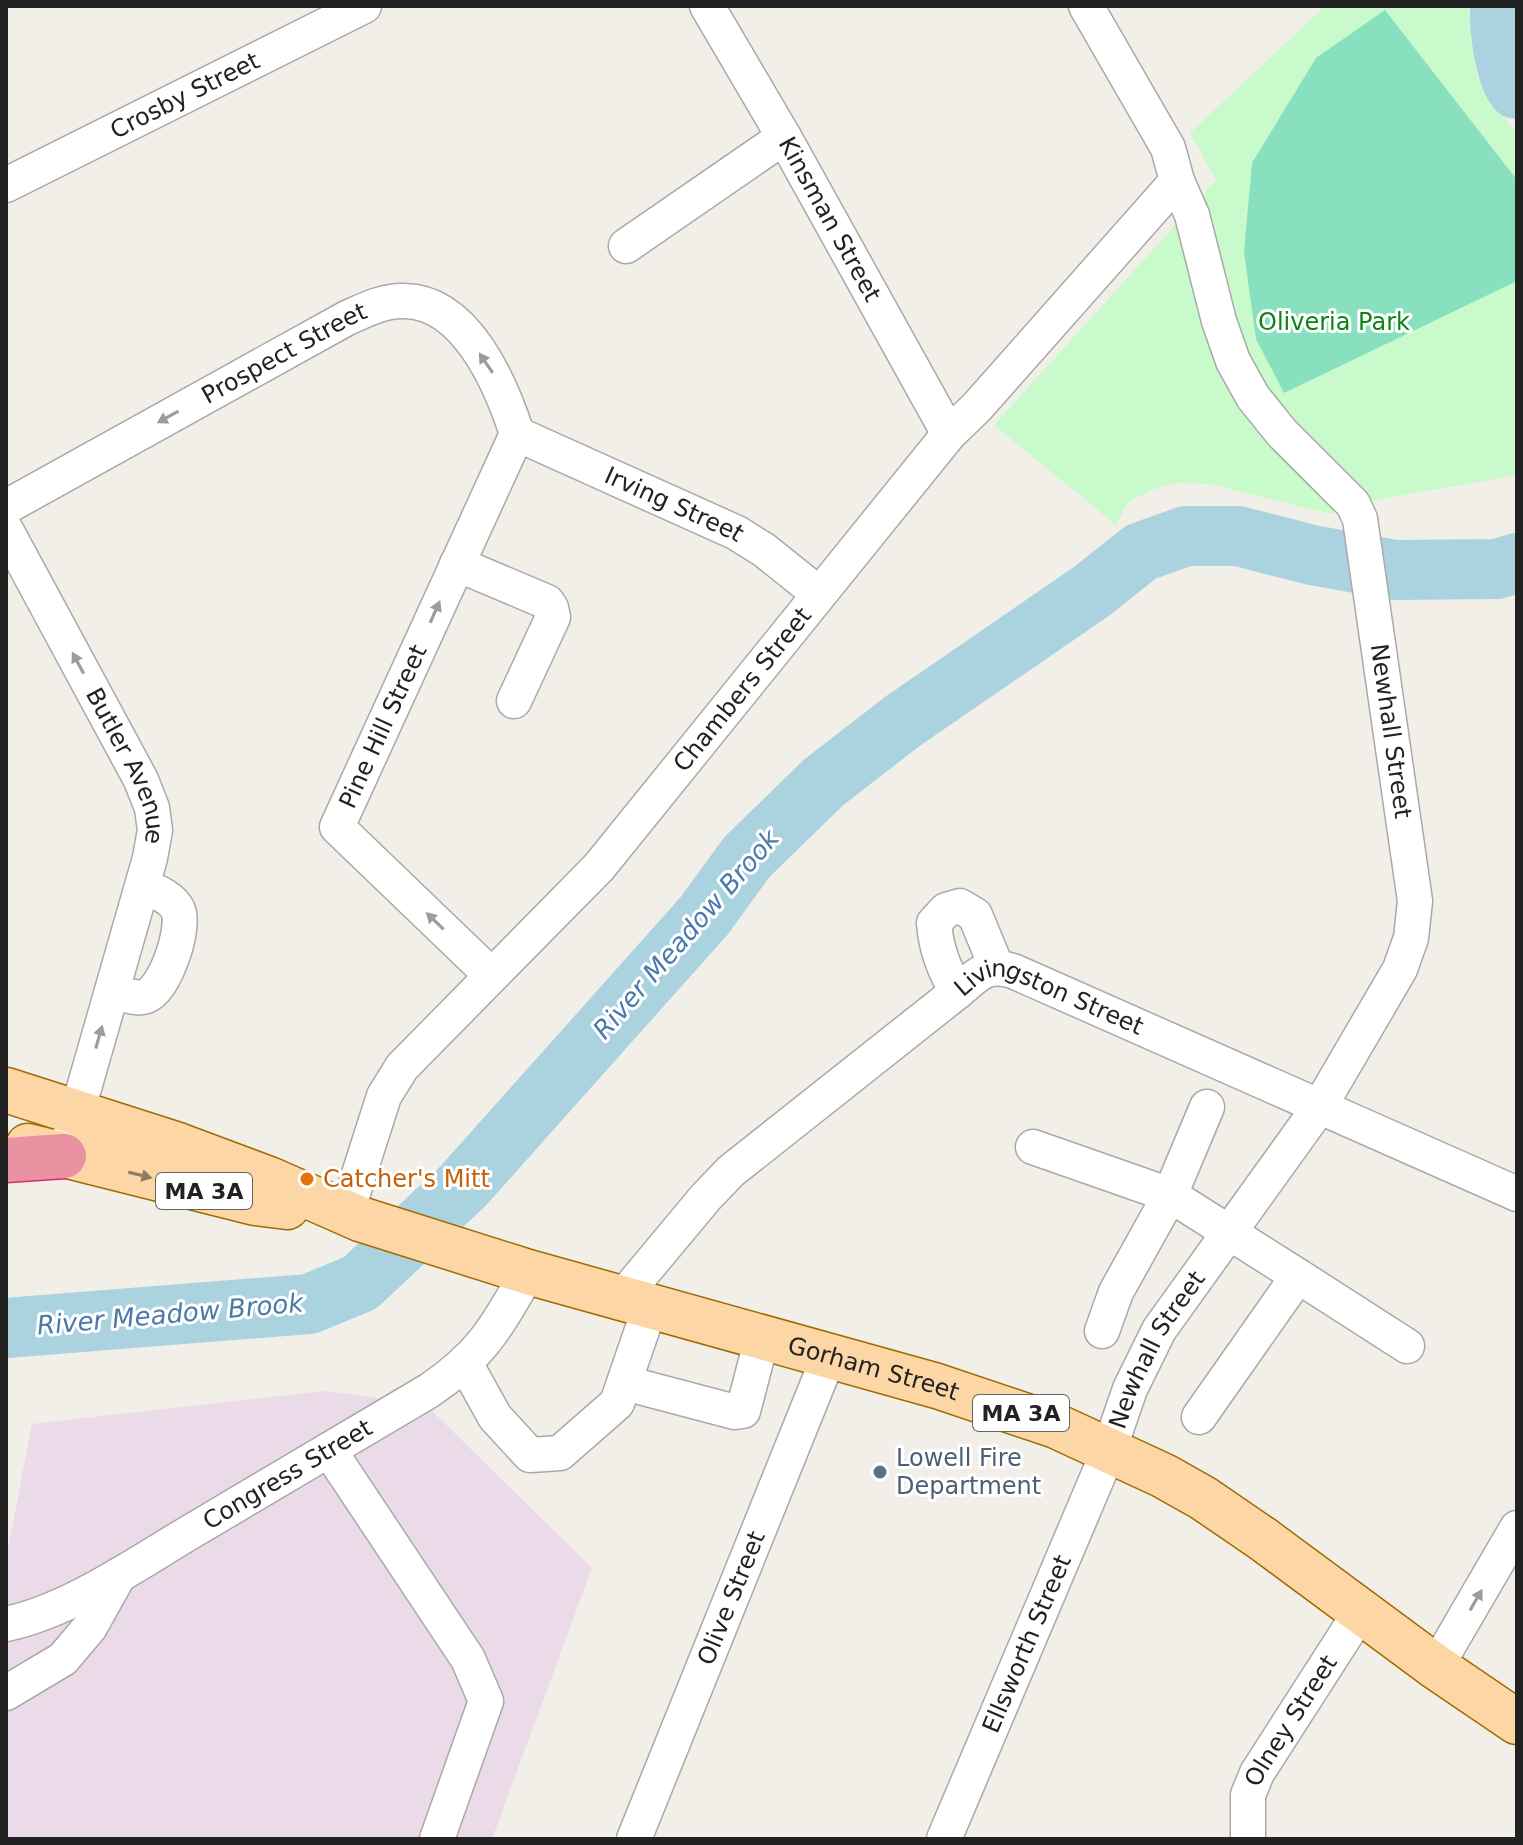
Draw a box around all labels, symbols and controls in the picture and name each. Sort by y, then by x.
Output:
street label: Crosby Street [106,47,264,145]
street label: Kinsman Street [773,132,887,306]
street label: Prospect Street [197,297,371,410]
park label: Oliveria Park [1258,308,1410,336]
one-way arrow [479,352,494,373]
one-way arrow [157,410,180,424]
street label: Irving Street [600,461,749,548]
one-way arrow [429,600,442,623]
street label: Chambers Street [668,602,817,777]
street label: Pine Hill Street [333,640,433,813]
street label: Newhall Street [1365,642,1417,820]
one-way arrow [71,652,85,675]
street label: Butler Avenue [80,683,169,846]
water label: River Meadow Brook [587,823,786,1045]
one-way arrow [426,912,445,930]
street label: Livingston Street [949,954,1148,1041]
one-way arrow [93,1025,106,1049]
place label: Catcher's Mitt [323,1165,490,1193]
one-way arrow [127,1169,152,1181]
marker: Catcher's Mitt [298,1170,316,1188]
road number: MA 3A [156,1173,252,1209]
street label: Newhall Street [1103,1266,1211,1432]
water label: River Meadow Brook [36,1287,305,1341]
street label: Gorham Street [785,1331,963,1406]
road number: MA 3A [973,1395,1069,1431]
street label: Congress Street [198,1414,377,1535]
place label: Lowell Fire Department [896,1444,1041,1500]
marker: Lowell Fire Department [871,1463,889,1481]
street label: Olive Street [692,1527,771,1669]
street label: Ellsworth Street [977,1551,1077,1737]
one-way arrow [1469,1589,1483,1611]
street label: Olney Street [1239,1650,1343,1790]

